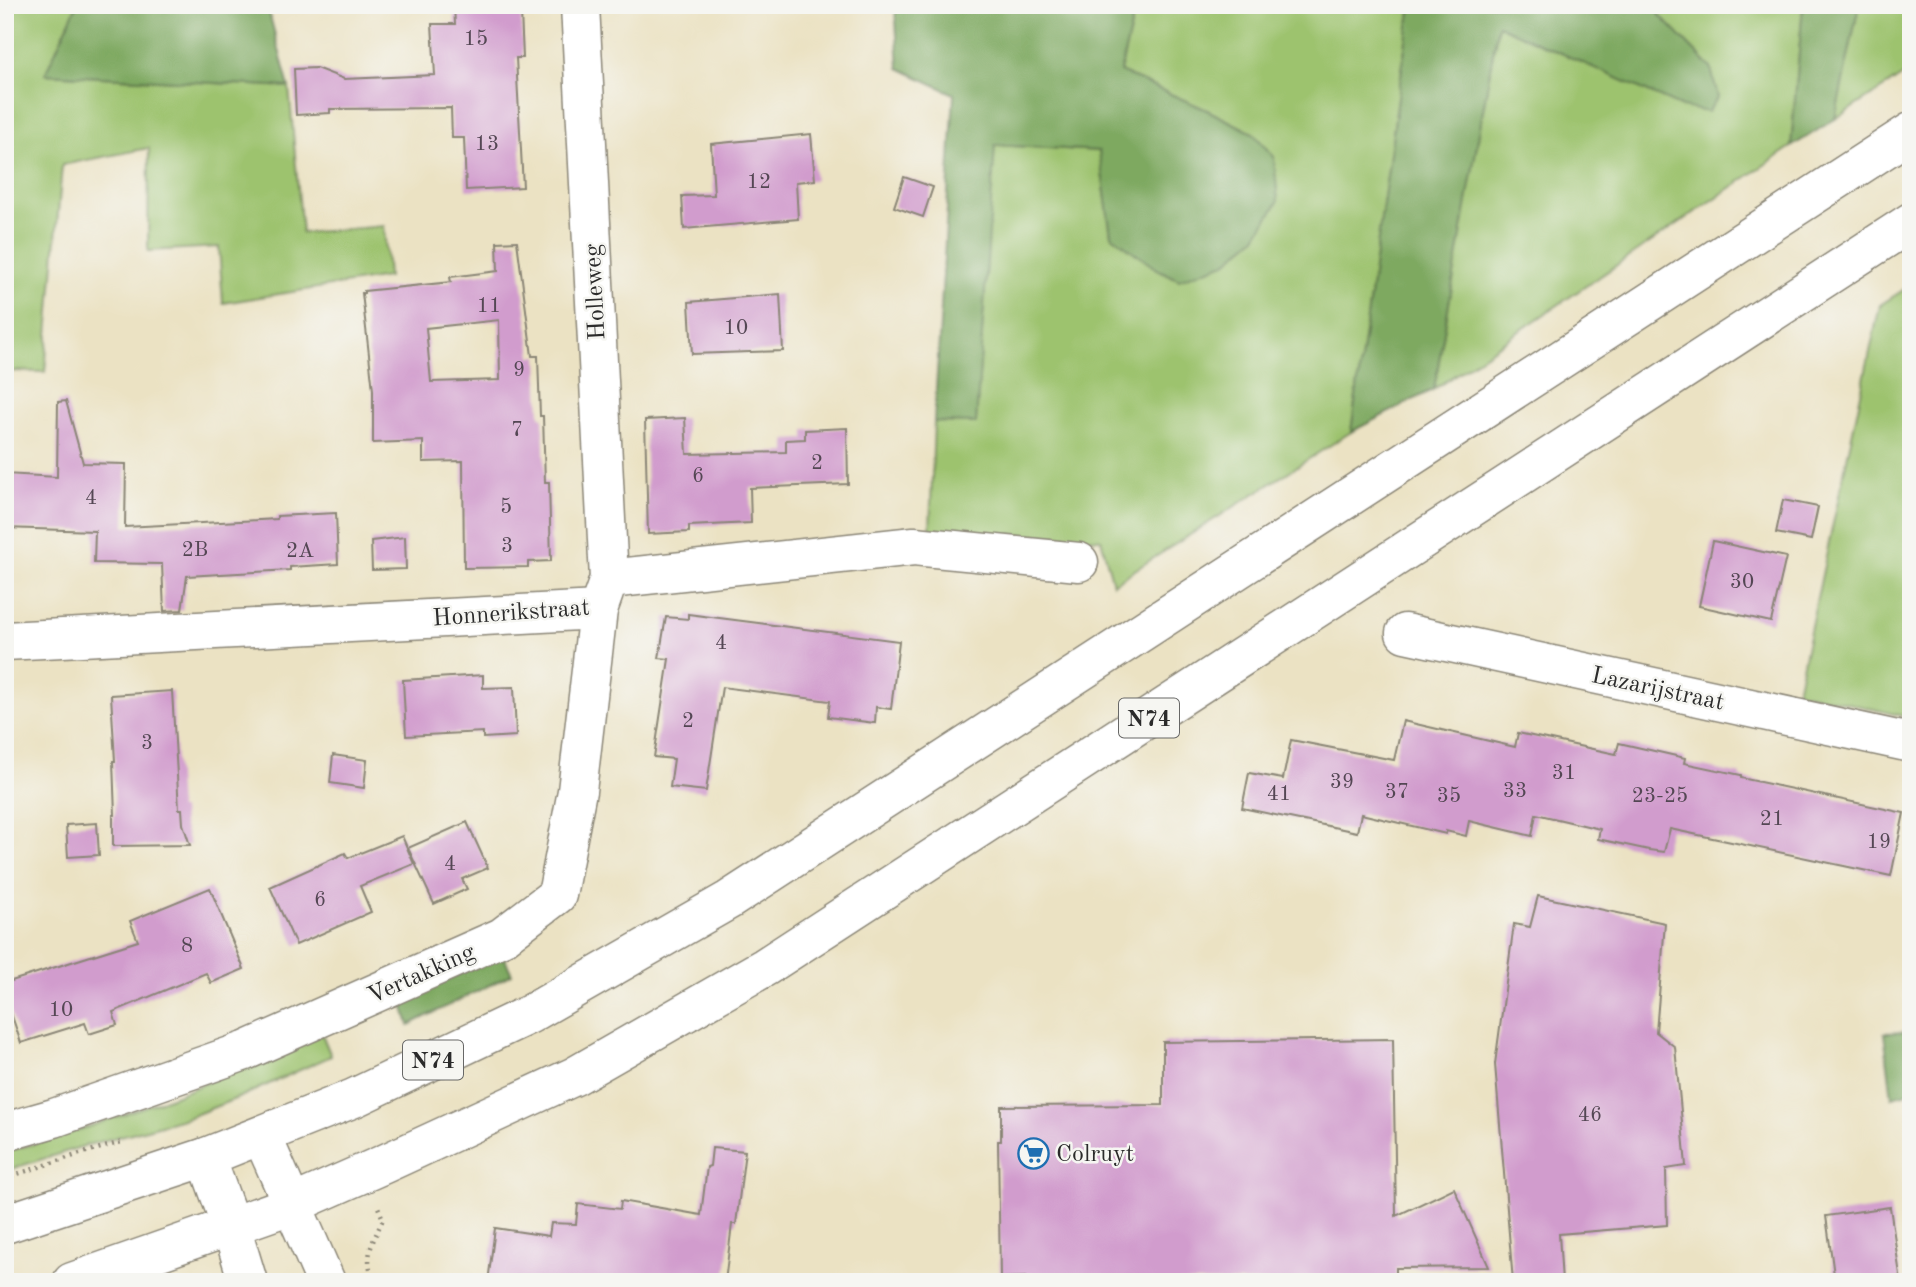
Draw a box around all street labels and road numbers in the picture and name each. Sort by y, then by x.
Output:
street label: Holleweg [581,243,611,341]
street label: Honnerikstraat [432,597,590,631]
street label: Lazarijstraat [1589,664,1726,716]
road number: N74 [1119,698,1179,738]
street label: Vertakking [365,941,479,1009]
road number: N74 [403,1040,463,1079]

